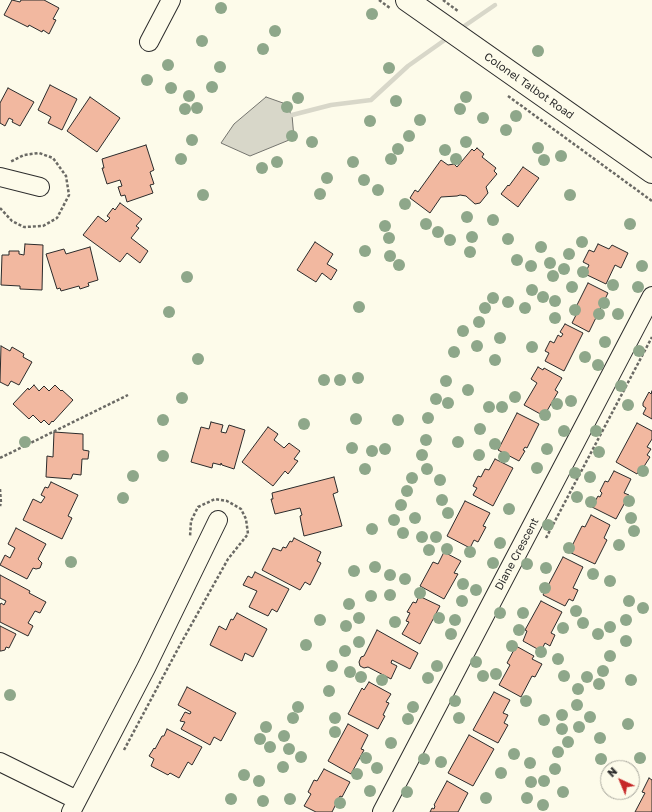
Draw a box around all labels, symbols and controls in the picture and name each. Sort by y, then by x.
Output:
street label: Colonel Talbot Road [482,50,576,122]
street label: Diane Crescent [492,516,542,592]
north arrow [600,760,640,800]
text: N [604,764,620,779]

